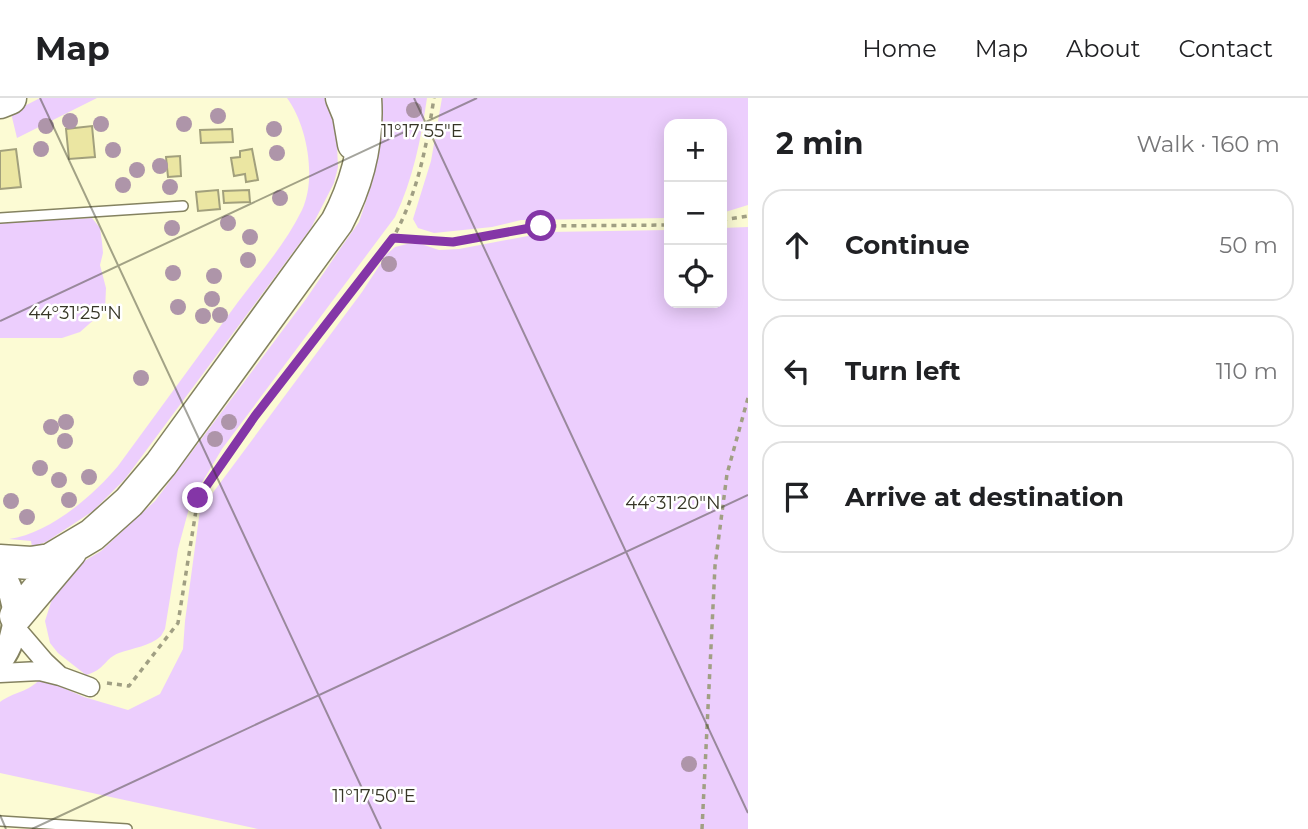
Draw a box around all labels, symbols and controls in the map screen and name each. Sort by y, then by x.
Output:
text: Map [35,28,110,68]
text: Home [862,34,937,63]
text: Map [975,34,1028,63]
text: About [1066,34,1140,63]
text: Contact [1178,34,1273,63]
map controls [664,119,727,308]
button: + [664,119,727,182]
text: 11°17'55"E [381,120,463,142]
text: 2 min [776,125,863,162]
text: Walk · 160 m [1136,130,1280,158]
button: − [664,182,727,245]
route start [525,210,556,241]
icon: ahead [778,226,816,264]
text: Continue [845,229,970,261]
text: 50 m [1219,231,1278,259]
button: locate [664,245,727,308]
text: 44°31'25"N [28,302,122,324]
icon: left [778,352,816,390]
text: Turn left [845,355,961,387]
text: 110 m [1216,357,1278,385]
icon: arrive [778,478,816,516]
text: Arrive at destination [845,481,1124,513]
route end [182,482,213,513]
text: 44°31'20"N [625,492,721,514]
text: 11°17'50"E [332,785,416,807]

